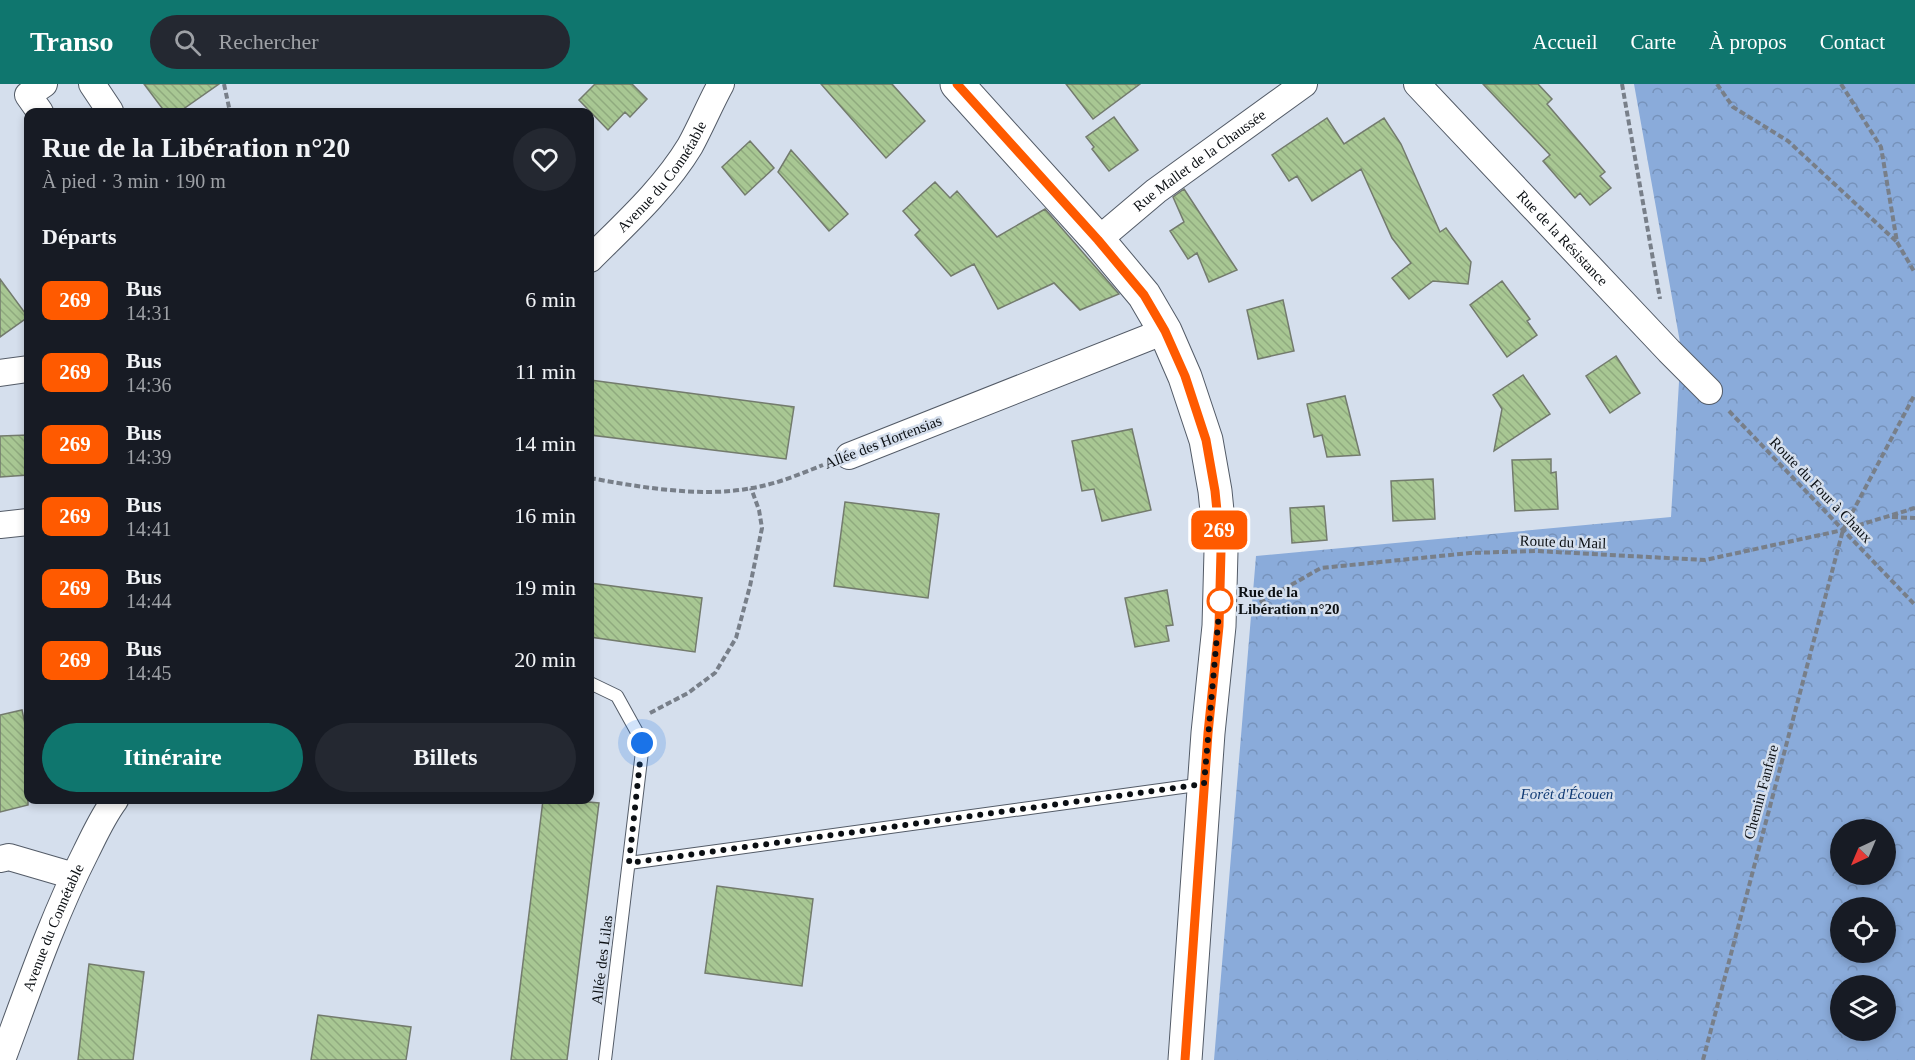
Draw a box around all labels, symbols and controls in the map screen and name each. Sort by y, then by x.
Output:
search box [150,15,570,69]
text: Transo [30,26,114,57]
icon: search [171,26,204,59]
text: Rechercher [219,29,319,54]
text: Accueil [1532,30,1598,54]
text: Carte [1631,30,1676,54]
text: À propos [1709,30,1787,54]
text: Contact [1820,30,1885,54]
street label: Rue Mallet de la Chaussée [1130,106,1269,215]
street label: Avenue du Connétable [614,118,709,235]
button: heart [513,128,576,191]
text: Rue de la Libération n°20 [42,132,350,163]
text: À pied · 3 min · 190 m [42,170,226,192]
street label: Rue de la Résistance [1514,187,1611,289]
text: Départs [42,224,117,249]
text: Bus [126,276,161,301]
text: 6 min [525,287,576,312]
text: 269 [59,288,91,312]
text: 14:31 [126,302,172,324]
text: Bus [126,348,161,373]
text: 11 min [515,359,576,384]
text: 269 [59,360,91,384]
text: 14:36 [126,374,172,396]
street label: Allée des Hortensias [822,412,944,472]
text: Bus [126,420,161,445]
text: 14 min [514,431,576,456]
text: 269 [59,432,91,456]
street label: Route du Four à Chaux [1767,434,1876,546]
text: 14:39 [126,446,172,468]
text: Bus [126,492,161,517]
text: 16 min [514,503,576,528]
text: 269 [59,504,91,528]
line badge: 269 [1184,510,1254,550]
text: 14:41 [126,518,172,540]
text: 269 [1203,518,1235,542]
street label: Route du Mail [1519,532,1607,552]
text: Bus [126,564,161,589]
text: 19 min [514,575,576,600]
text: 269 [59,576,91,600]
place label: Rue de la Libération n°20 [1238,584,1339,617]
marker: Rue de la Libération n°20 [1207,588,1233,614]
text: 14:44 [126,590,172,612]
text: Bus [126,636,161,661]
text: 20 min [514,647,576,672]
text: 269 [59,648,91,672]
text: 14:45 [126,662,172,684]
button: Itinéraire [42,723,303,792]
button: Billets [315,723,576,792]
your location [627,728,657,758]
street label: Chemin Fanfare [1741,743,1781,841]
park label: Forêt d'Écouen [1520,786,1613,802]
north arrow [1830,819,1896,885]
map controls [1830,819,1896,1041]
street label: Avenue du Connétable [20,861,87,994]
button: locate [1830,897,1896,963]
street label: Allée des Lilas [589,914,615,1006]
button: layers [1830,975,1896,1041]

